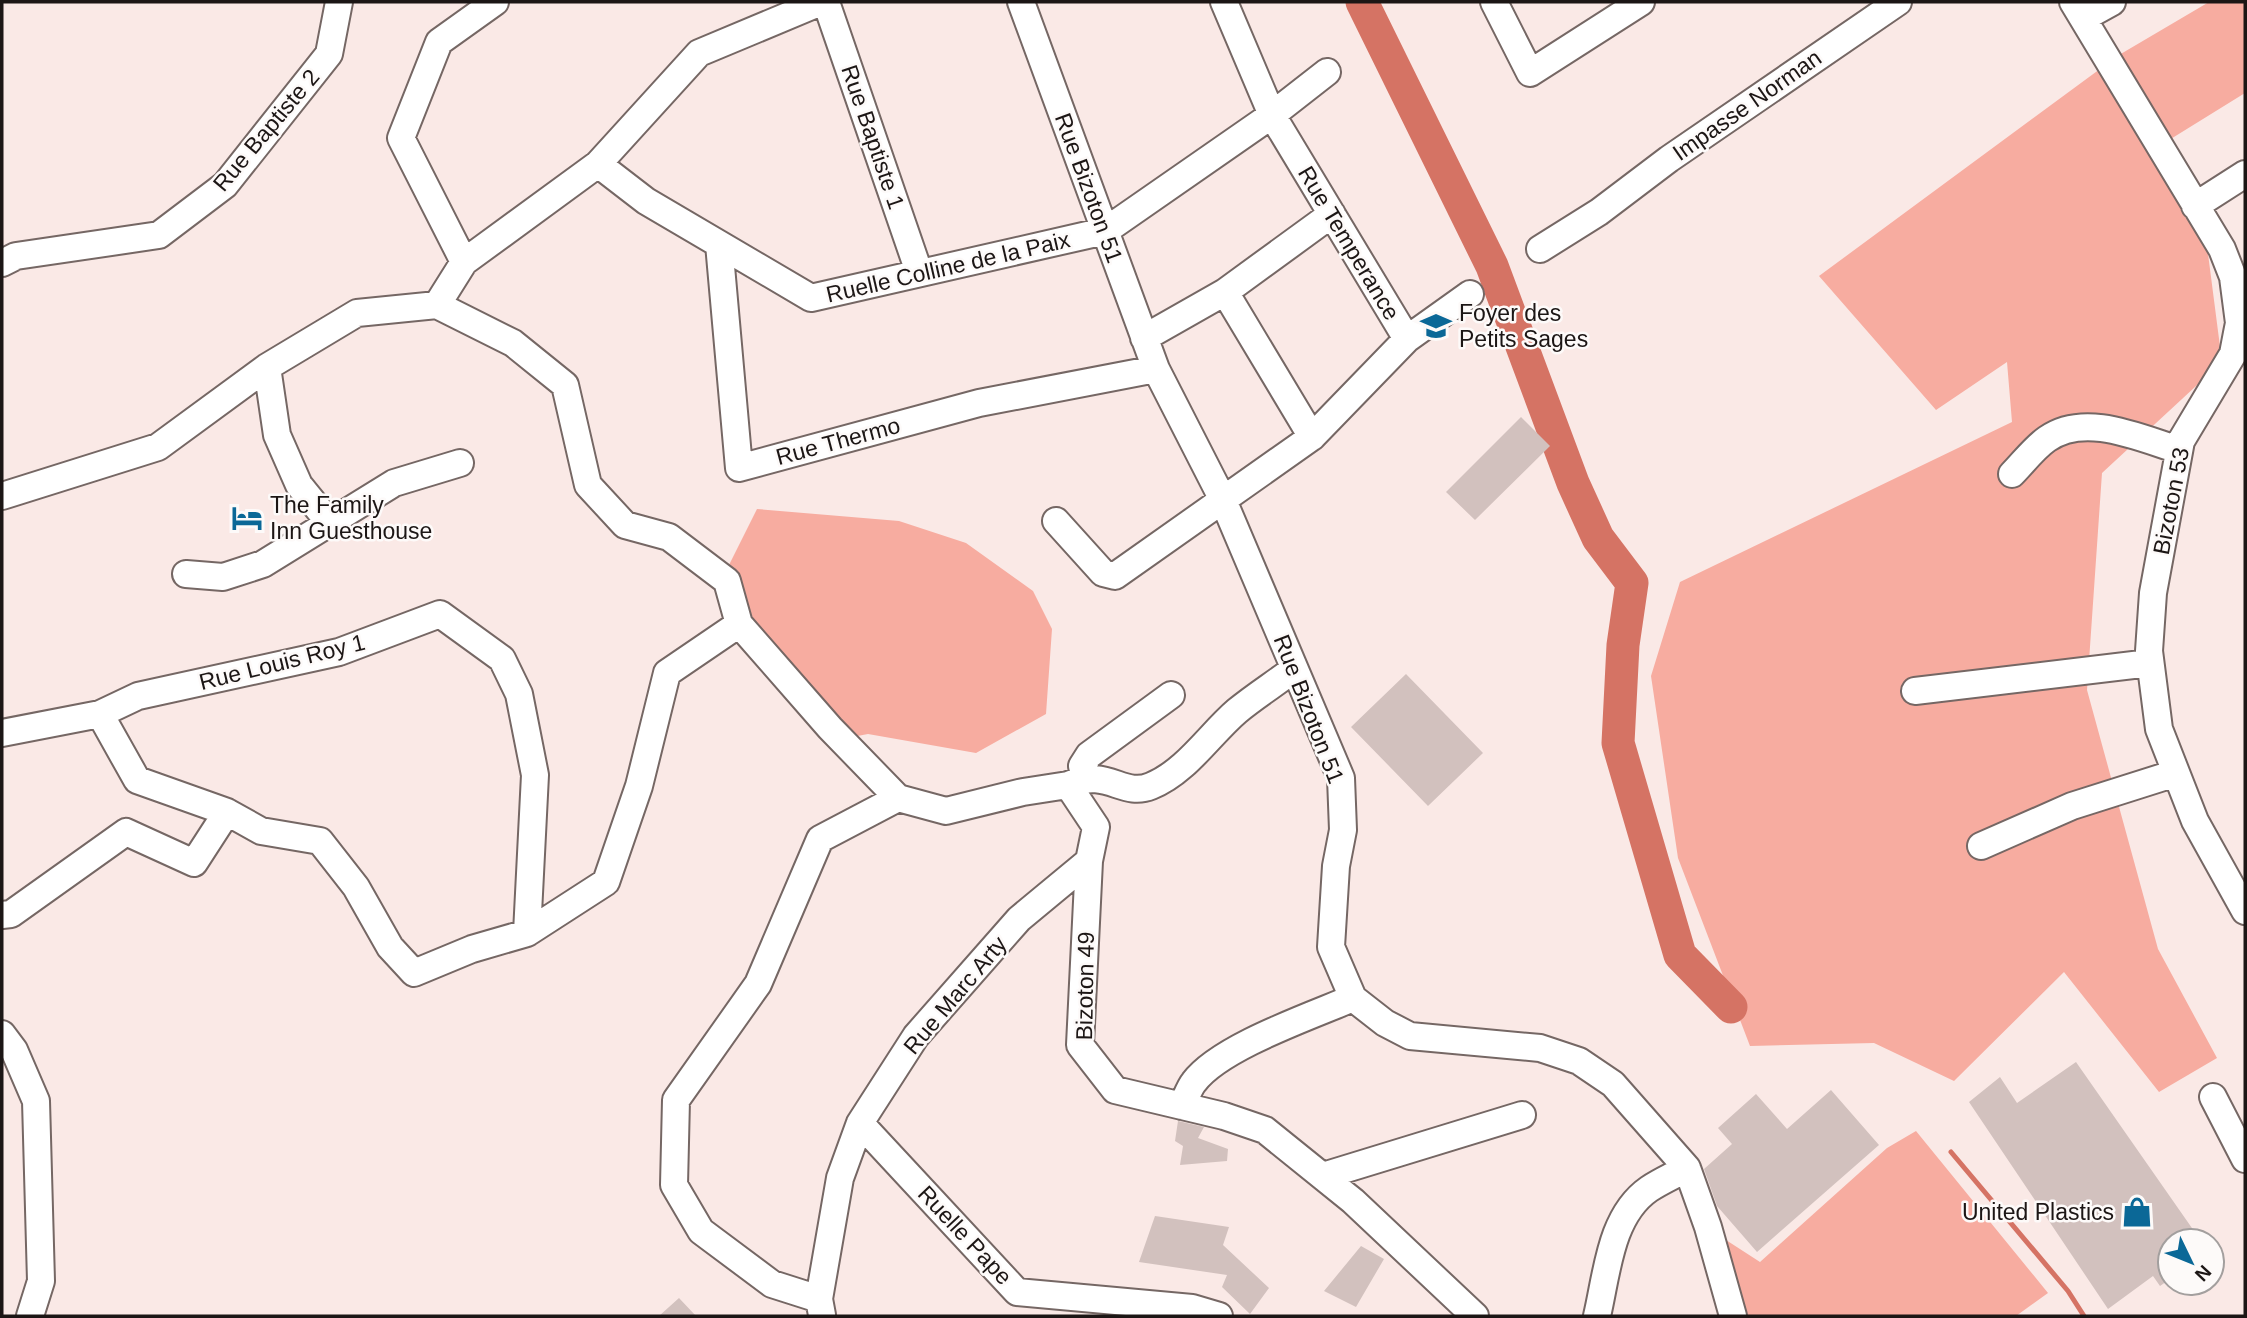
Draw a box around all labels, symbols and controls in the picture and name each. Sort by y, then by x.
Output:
street label: Impasse Norman [1668,44,1826,166]
street label: Rue Baptiste 1 [836,61,910,213]
street label: Rue Baptiste 2 [208,64,324,196]
street label: Rue Bizoton 51 [1050,110,1128,266]
street label: Rue Temperance [1293,161,1405,325]
street label: Ruelle Colline de la Paix [824,226,1073,308]
place label: Foyer des Petits Sages [1459,300,1588,352]
school or university icon: Foyer des Petits Sages [1419,309,1453,343]
street label: Rue Thermo [773,412,903,470]
street label: Bizoton 53 [2148,445,2194,557]
place label: The Family Inn Guesthouse [270,492,432,544]
hotel icon: The Family Inn Guesthouse [230,501,264,535]
street label: Rue Louis Roy 1 [196,629,368,695]
street label: Rue Bizoton 51 [1269,631,1349,787]
street label: Rue Marc Arty [898,930,1012,1059]
street label: Bizoton 49 [1071,931,1099,1041]
street label: Ruelle Pape [913,1180,1017,1290]
shop icon: United Plastics [2120,1195,2154,1229]
place label: United Plastics [1962,1199,2114,1225]
north arrow [2156,1227,2226,1297]
text: N [2191,1261,2215,1285]

